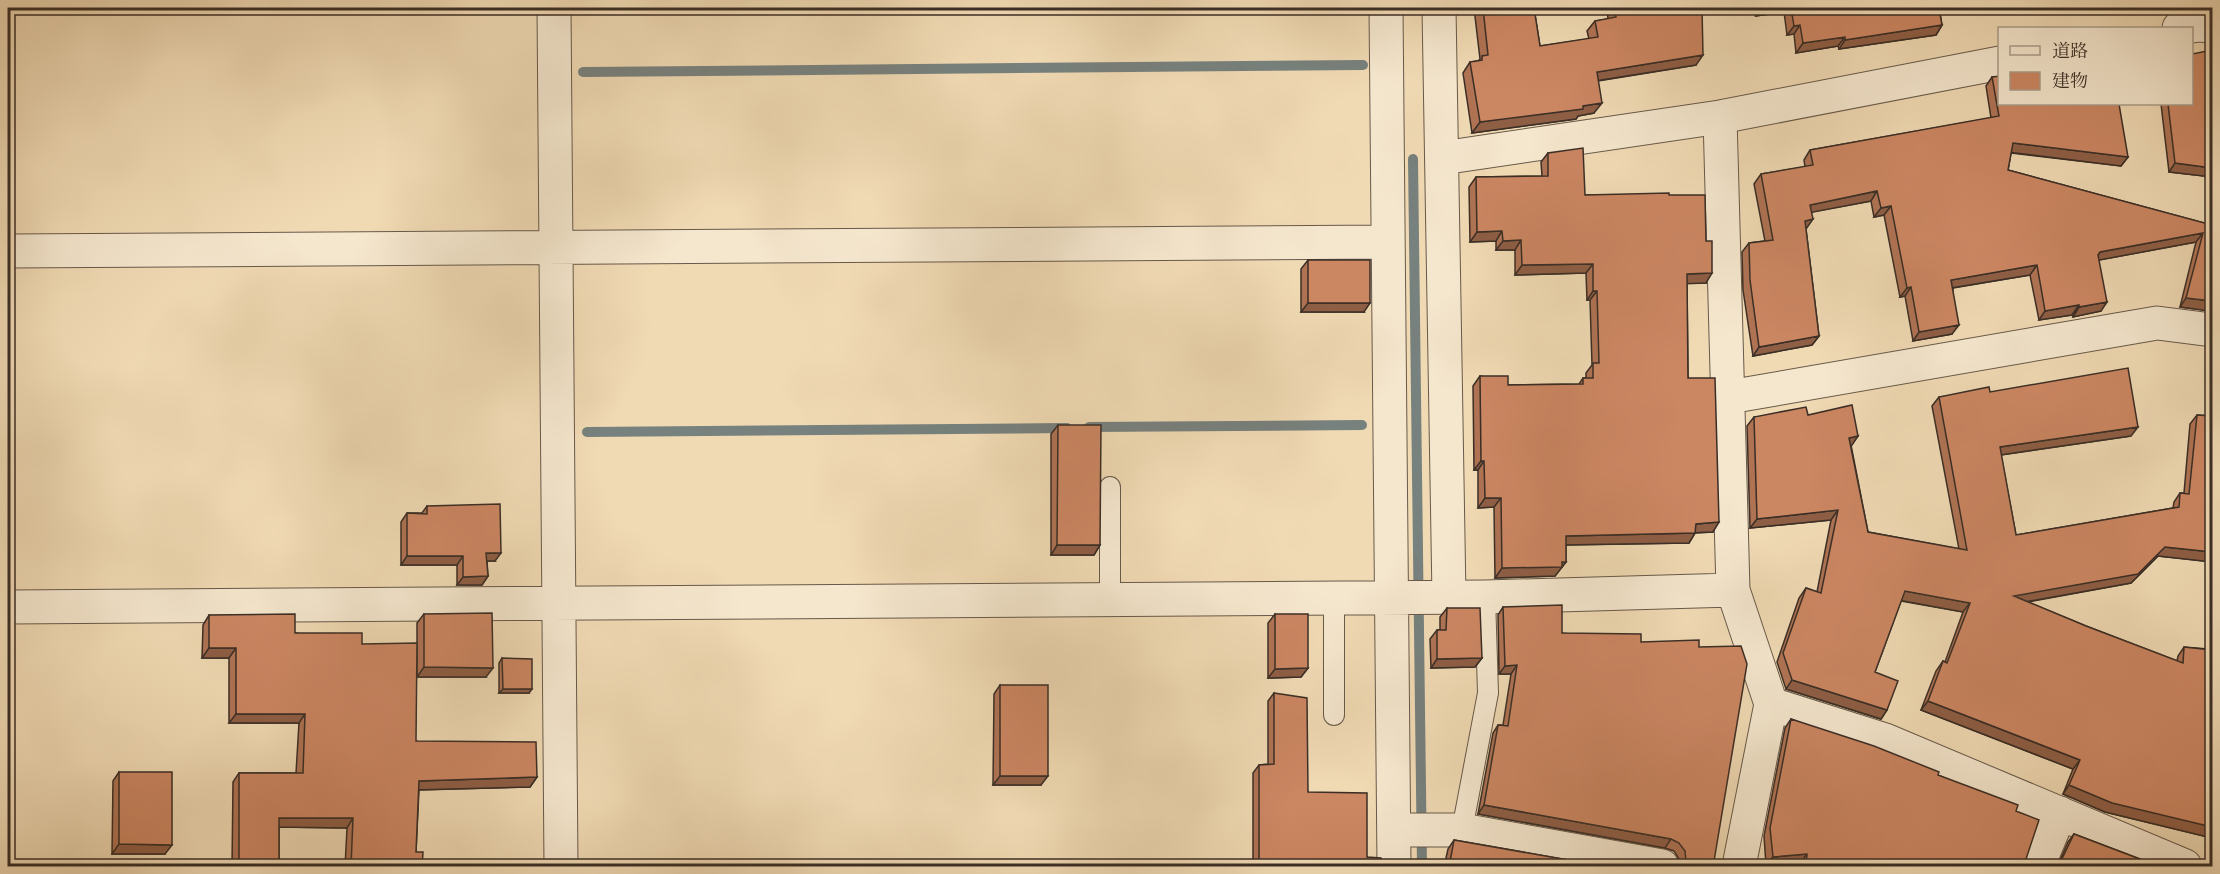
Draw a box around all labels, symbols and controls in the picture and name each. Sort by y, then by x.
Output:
legend [1998,27,2193,105]
text: 道路 [2052,41,2088,63]
text: 建物 [2052,71,2088,93]

